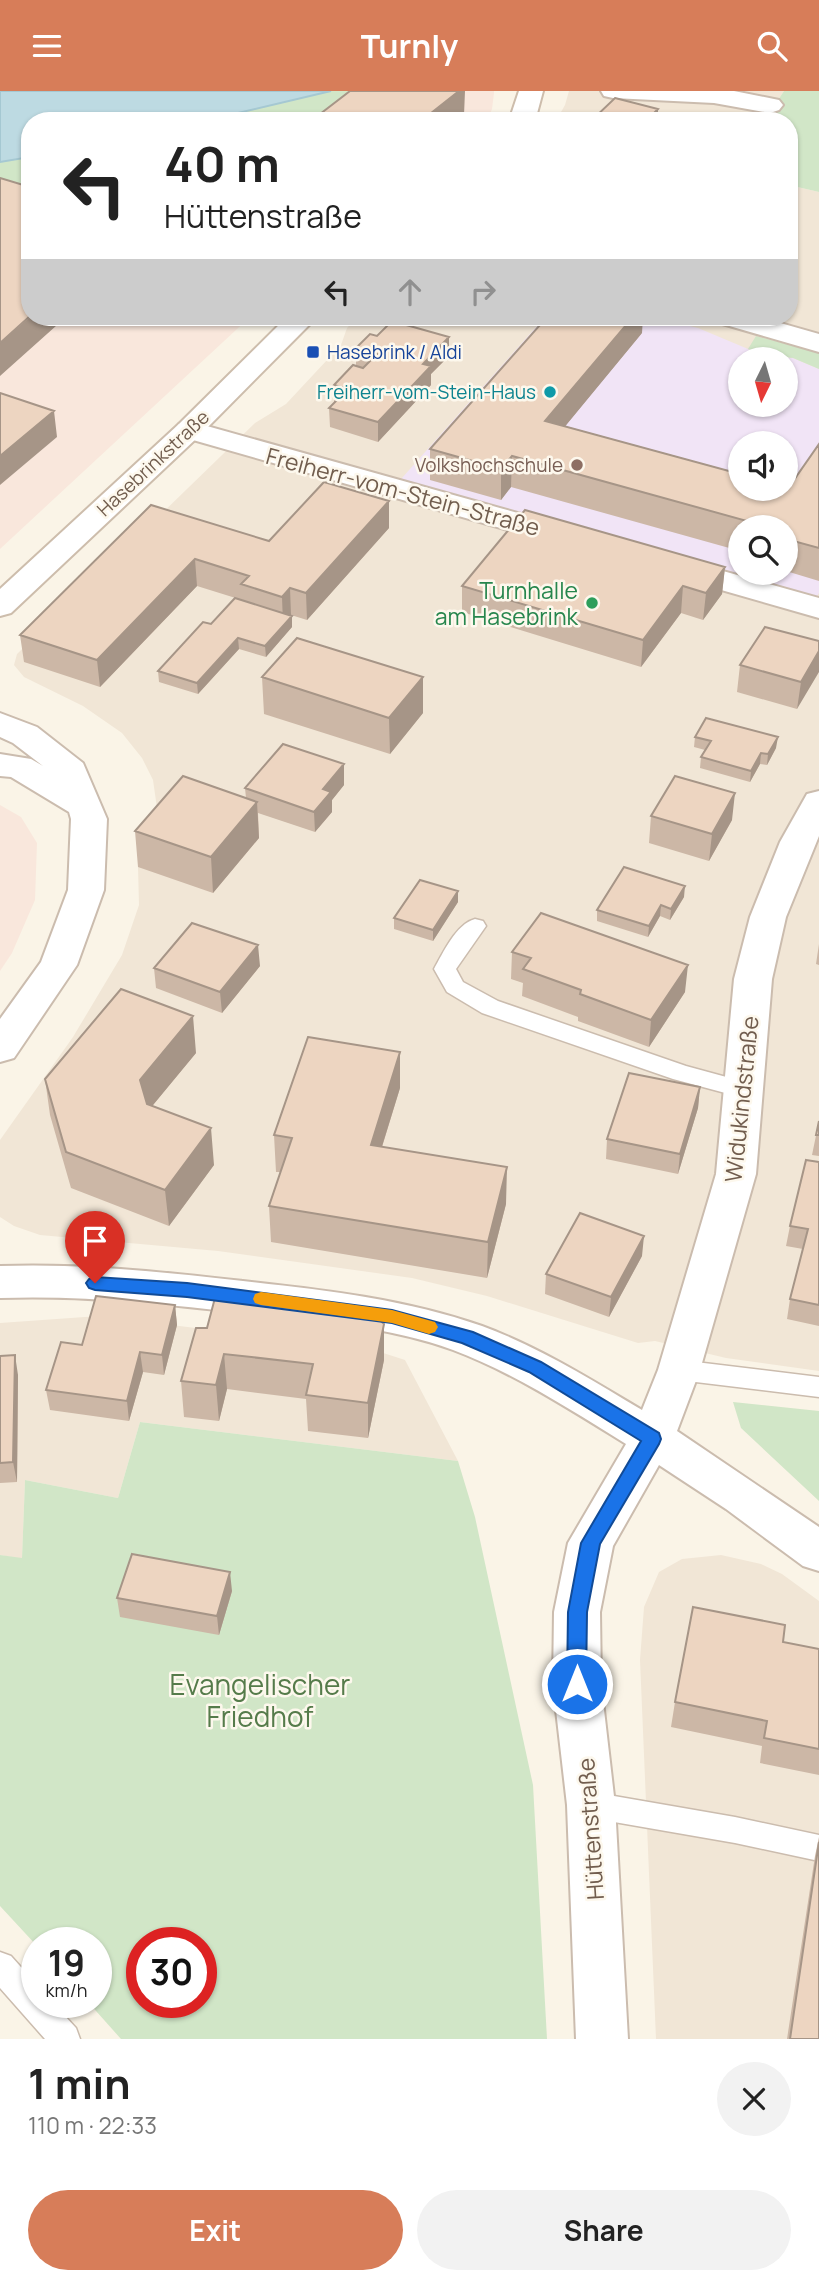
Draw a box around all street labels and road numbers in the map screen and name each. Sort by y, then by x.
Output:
street label: Hasebrinkstraße [91,404,215,522]
street label: Freiherr-vom-Stein-Straße [263,439,543,543]
street label: Widukindstraße [716,1014,766,1184]
street label: Hüttenstraße [569,1757,611,1901]

